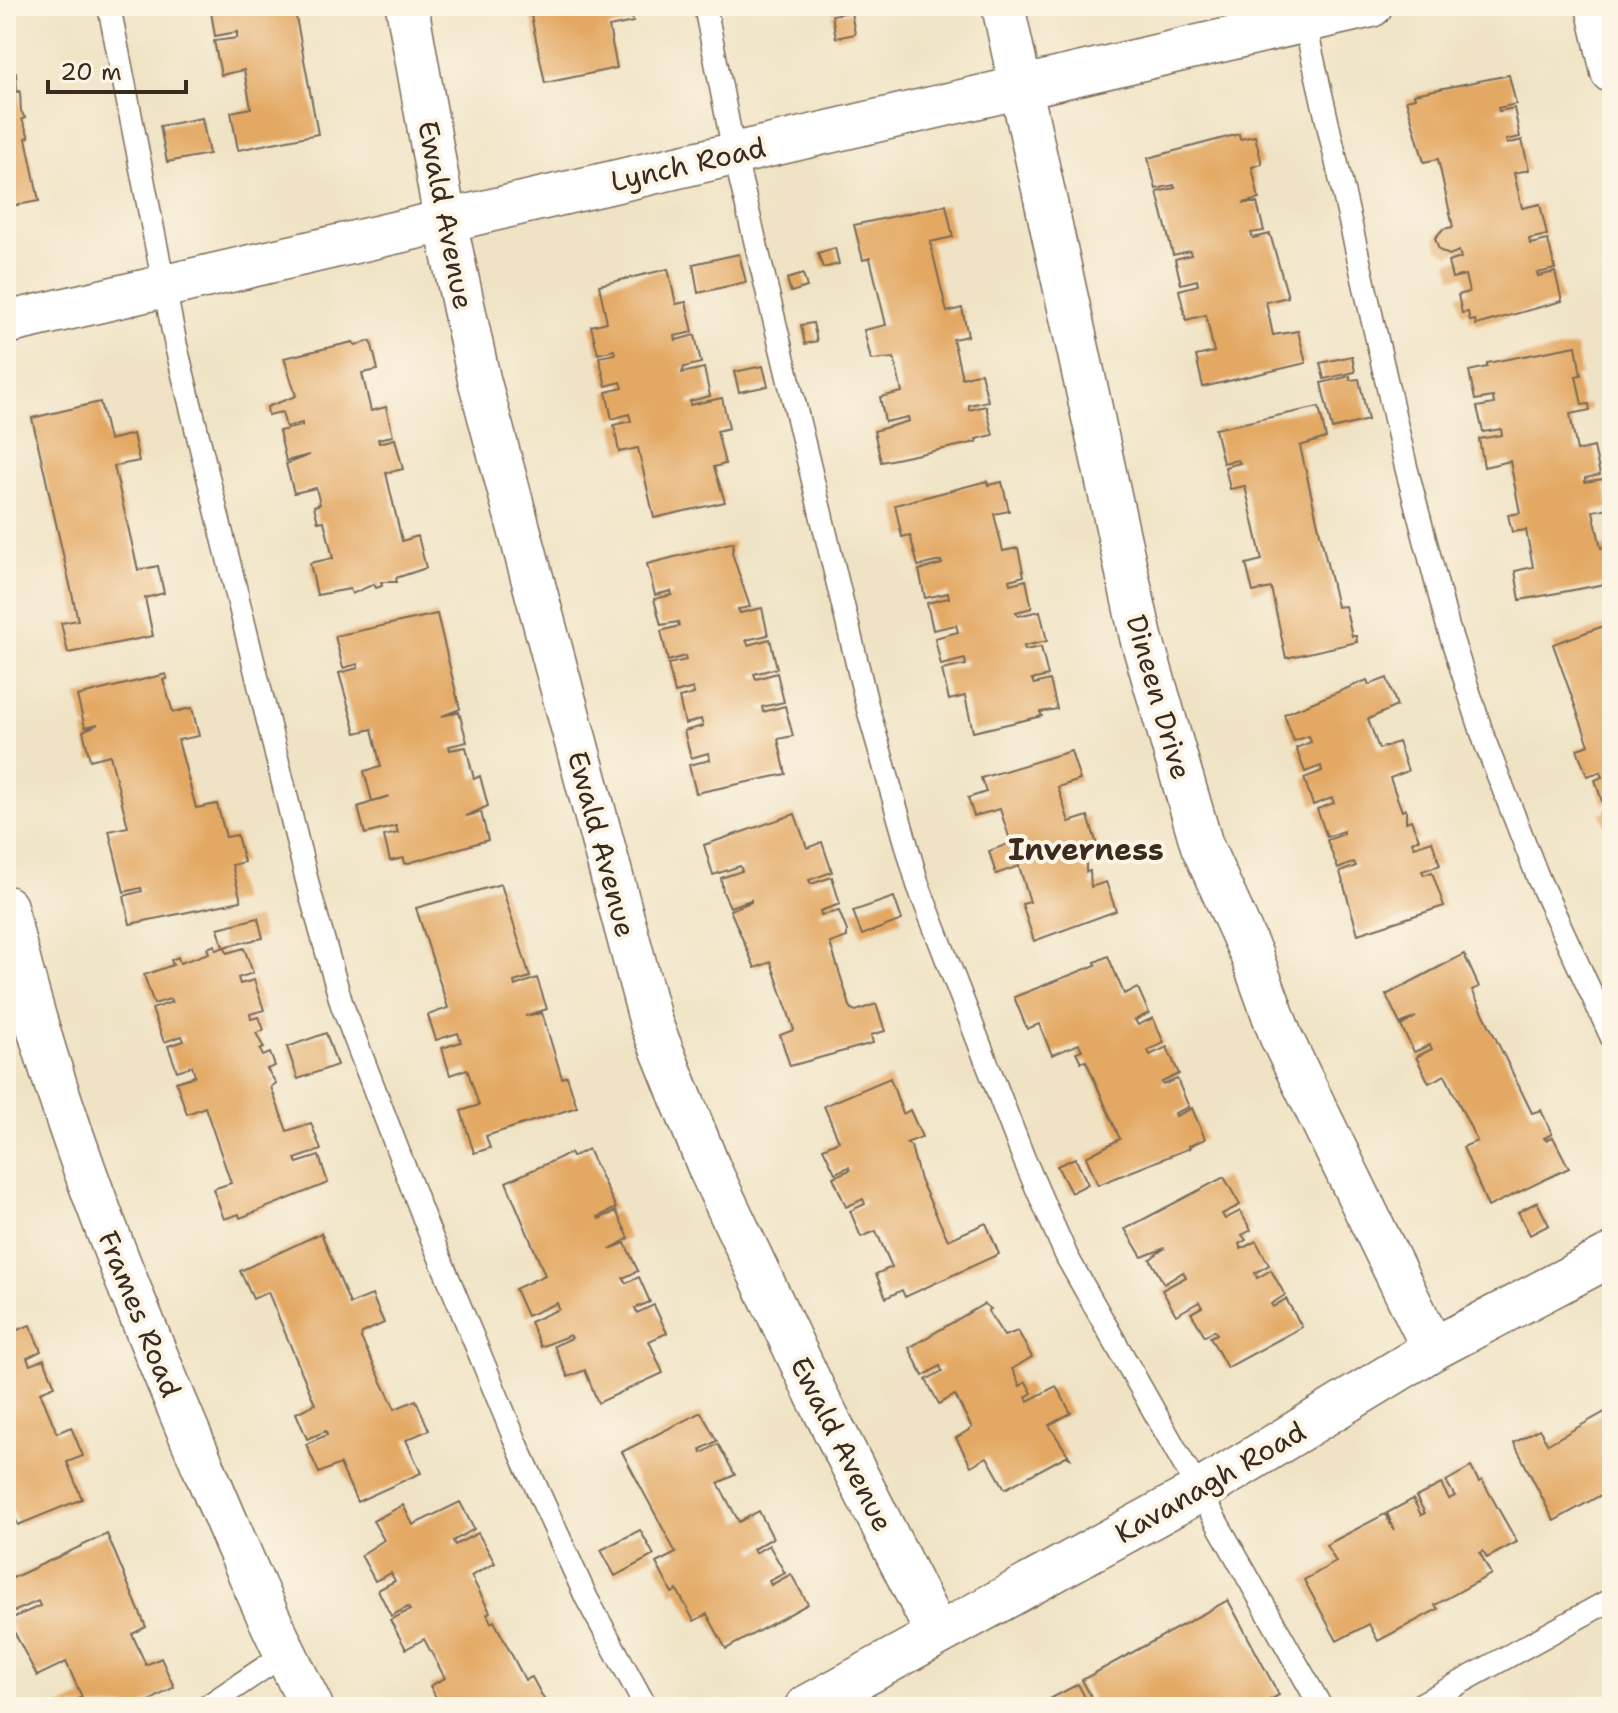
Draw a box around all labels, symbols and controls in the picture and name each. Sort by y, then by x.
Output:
scale bar [48,44,186,94]
text: 20 m [60,56,122,88]
street label: Ewald Avenue [409,117,483,313]
street label: Lynch Road [607,128,769,200]
street label: Dineen Drive [1117,610,1201,784]
street label: Ewald Avenue [559,747,645,941]
district label: Inverness [1008,829,1164,870]
street label: Frames Road [89,1225,191,1403]
street label: Ewald Avenue [782,1350,902,1538]
street label: Kavanagh Road [1108,1412,1312,1552]

